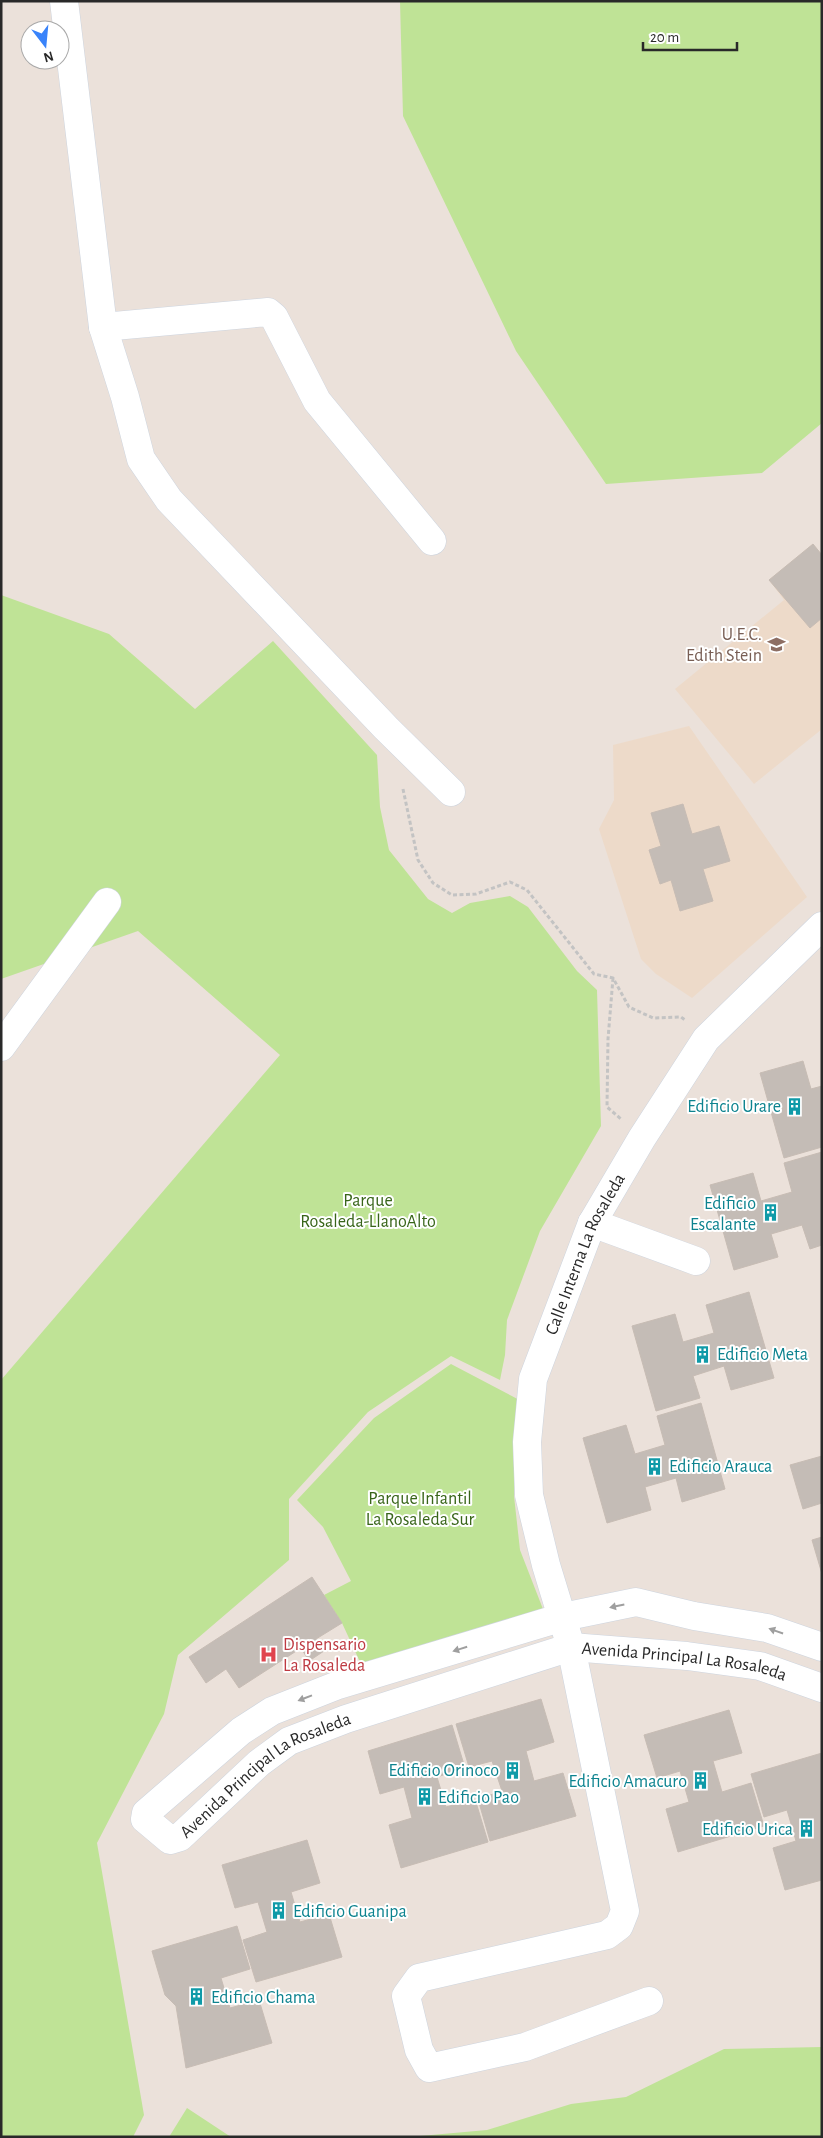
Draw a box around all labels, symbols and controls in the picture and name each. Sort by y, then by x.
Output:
north arrow [20,20,70,70]
scale bar [643,20,737,52]
text: 20 m [650,30,679,45]
text: N [42,48,55,65]
place label: U.E.C. Edith Stein [686,626,762,665]
school or university icon: U.E.C. Edith Stein [766,634,786,654]
building icon: Edificio Urare [785,1096,805,1116]
place label: Edificio Urare [687,1098,781,1116]
street label: Calle Interna La Rosaleda [543,1171,629,1337]
park label: Parque Rosaleda-LlanoAlto [300,1192,436,1231]
place label: Edificio Escalante [690,1195,756,1234]
building icon: Edificio Escalante [760,1203,780,1223]
building icon: Edificio Meta [693,1344,713,1364]
place label: Edificio Meta [717,1346,808,1364]
building icon: Edificio Arauca [645,1456,665,1476]
place label: Edificio Arauca [669,1458,772,1476]
park label: Parque Infantil La Rosaleda Sur [366,1490,474,1529]
one-way arrow [609,1602,624,1610]
one-way arrow [768,1627,783,1635]
place label: Dispensario La Rosaleda [283,1636,366,1675]
street label: Avenida Principal La Rosaleda [581,1640,789,1685]
hospital icon: Dispensario La Rosaleda [259,1644,279,1664]
one-way arrow [453,1645,468,1653]
one-way arrow [297,1694,312,1702]
street label: Avenida Principal La Rosaleda [177,1710,353,1842]
building icon: Edificio Orinoco [503,1760,523,1780]
place label: Edificio Orinoco [389,1762,499,1780]
building icon: Edificio Amacuro [691,1771,711,1791]
place label: Edificio Amacuro [569,1773,687,1791]
building icon: Edificio Pao [414,1787,434,1807]
place label: Edificio Pao [438,1789,519,1807]
building icon: Edificio Urica [797,1819,817,1839]
place label: Edificio Urica [702,1821,793,1839]
building icon: Edificio Guanipa [269,1901,289,1921]
place label: Edificio Guanipa [293,1903,407,1921]
building icon: Edificio Chama [187,1987,207,2007]
place label: Edificio Chama [211,1989,316,2007]

